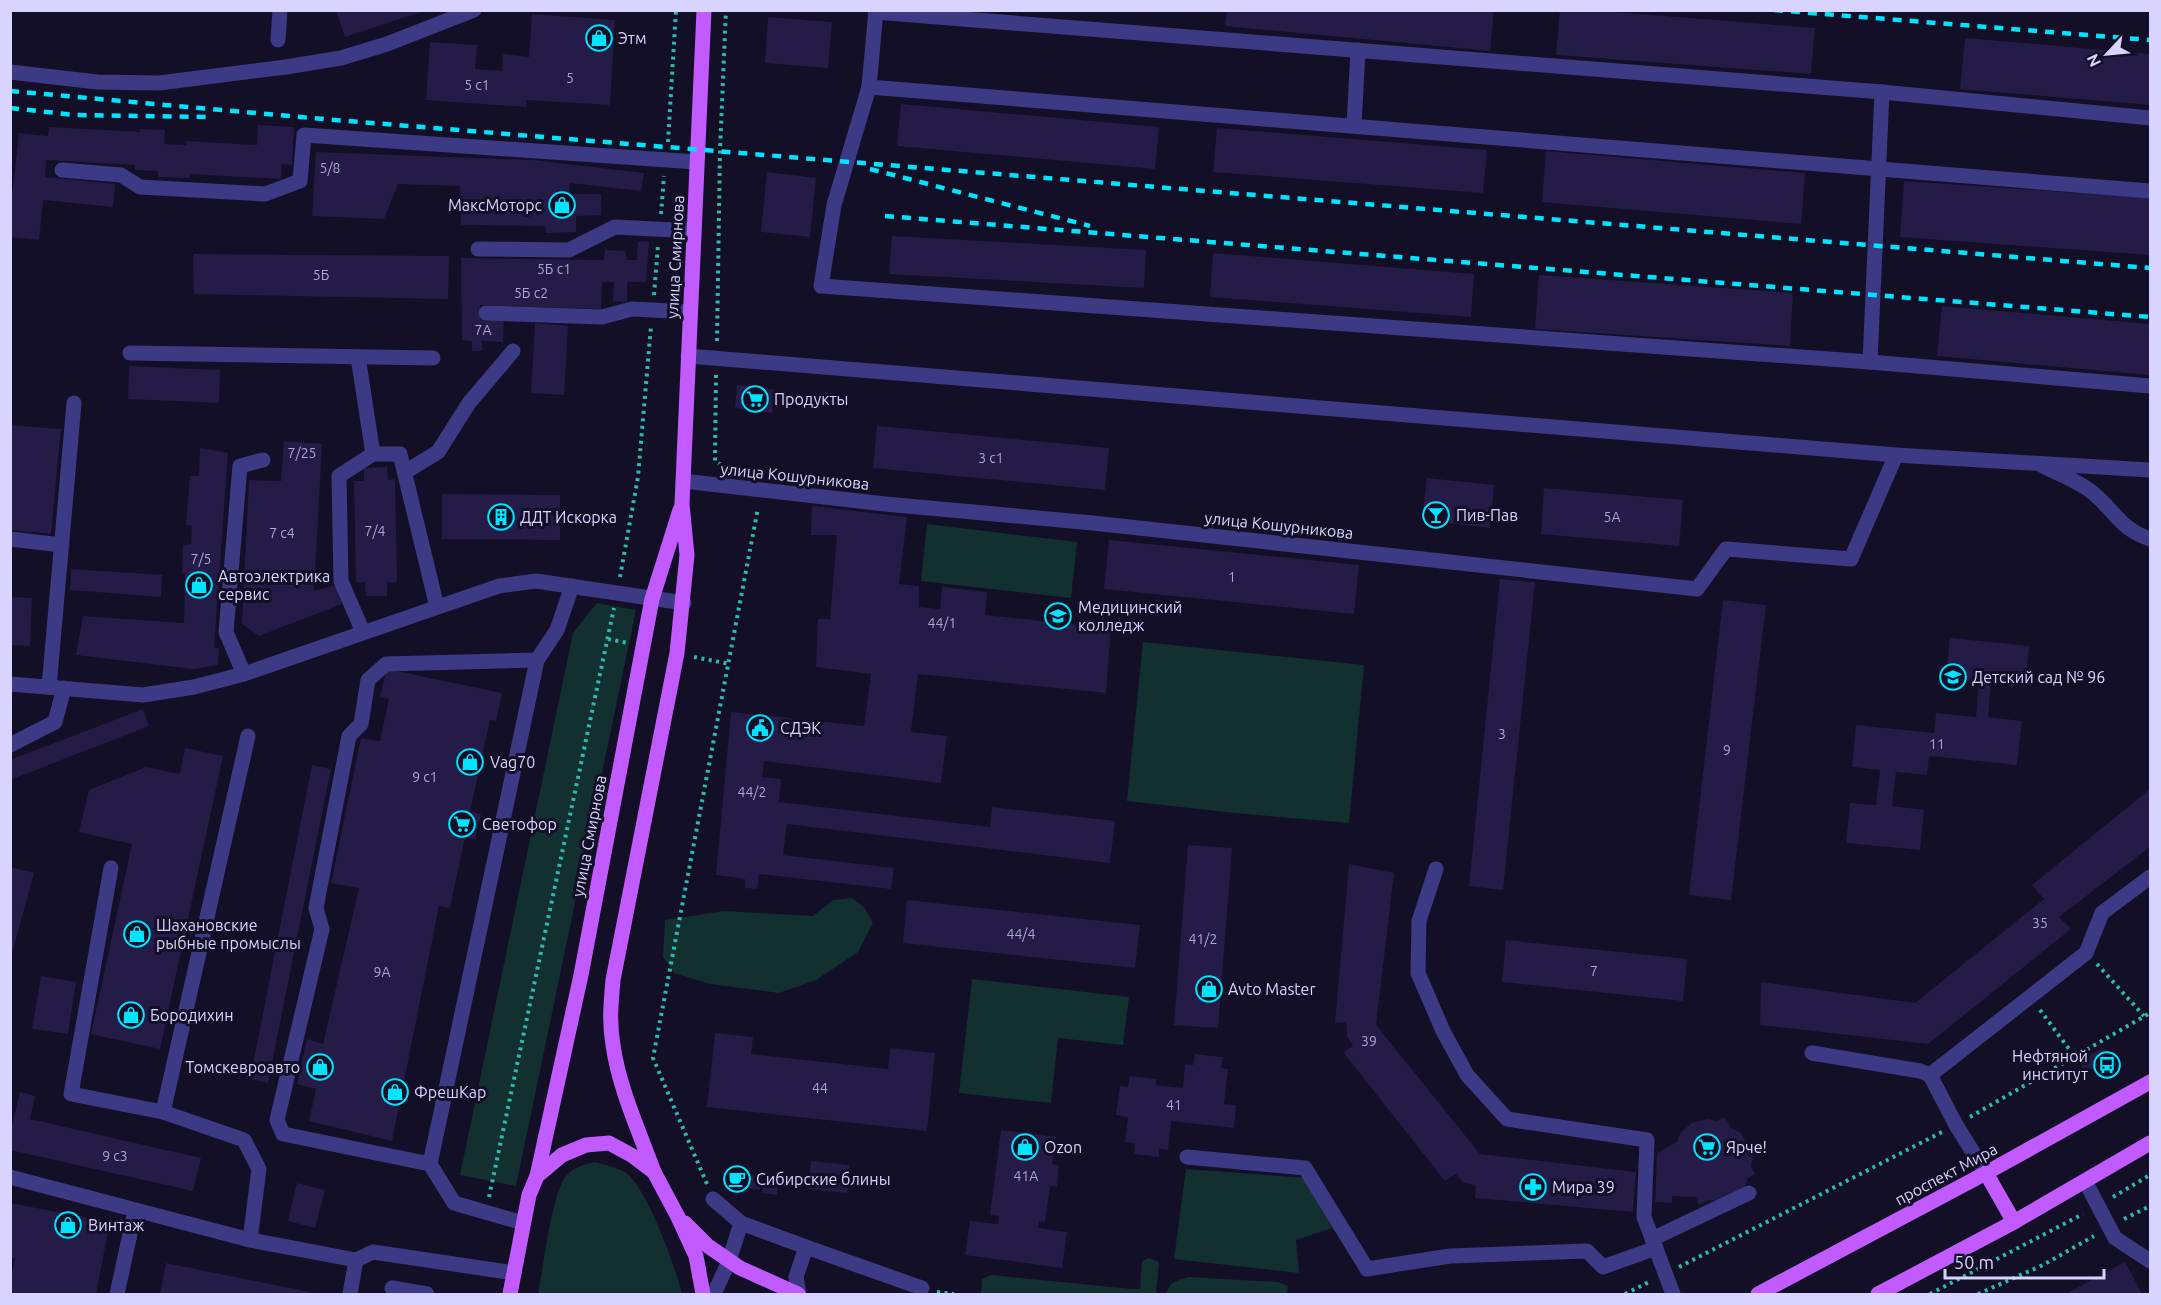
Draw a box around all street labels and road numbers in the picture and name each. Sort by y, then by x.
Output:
street label: улица Смирнова [663,195,687,319]
street label: улица Кошурникова [720,459,870,493]
street label: улица Кошурникова [1204,508,1354,542]
street label: улица Смирнова [568,774,610,898]
street label: проспект Мира [1892,1139,2000,1209]

